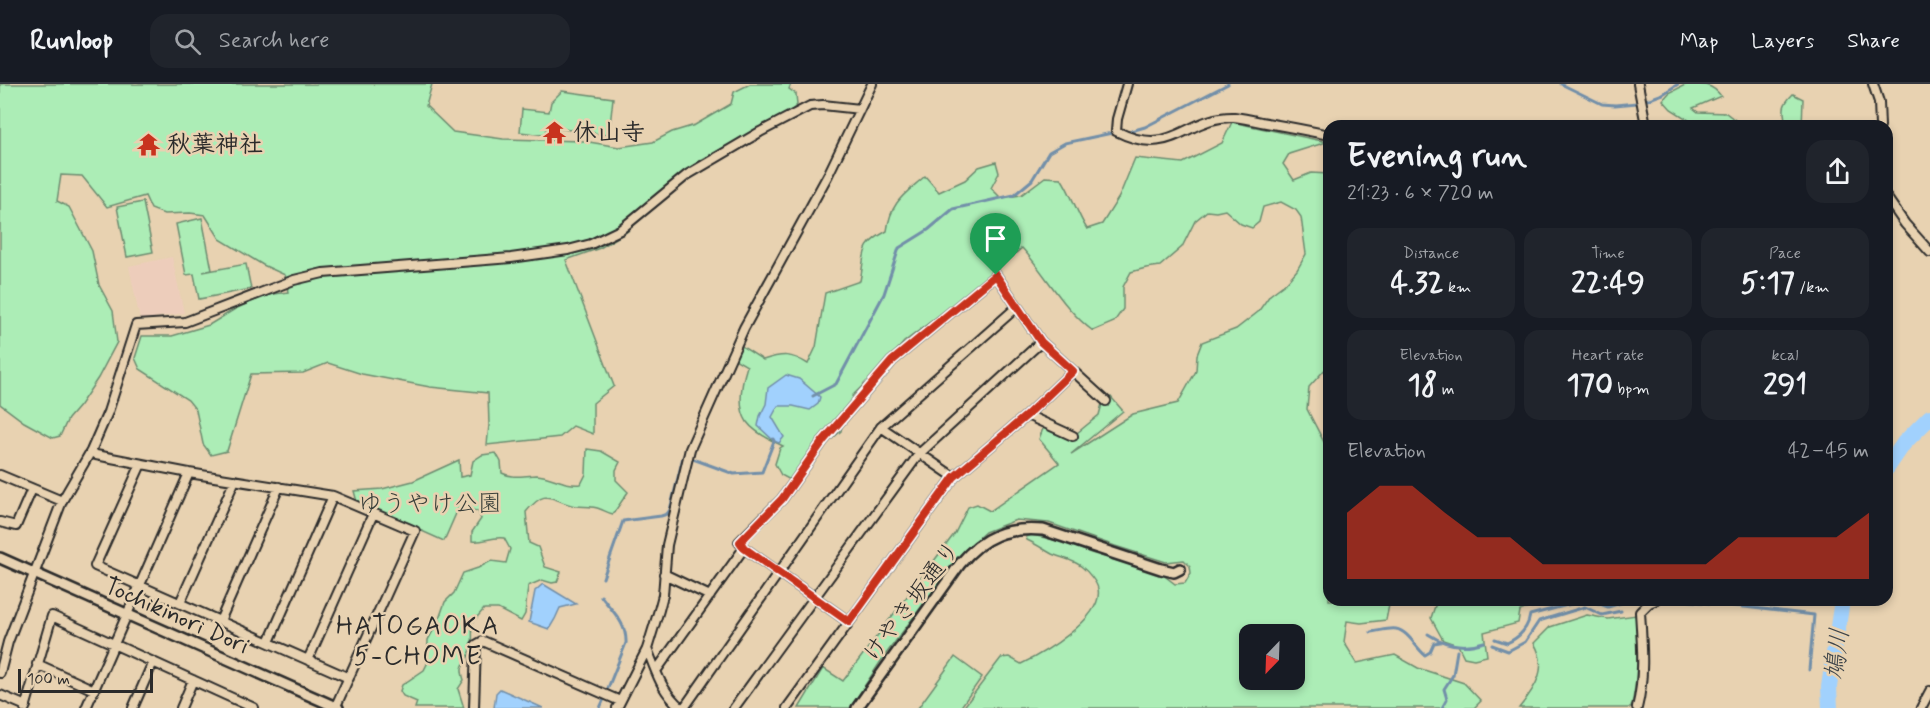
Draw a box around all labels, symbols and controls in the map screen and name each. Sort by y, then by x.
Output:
search box [150,14,570,68]
text: Runloop [30,23,114,60]
icon: search [171,25,204,58]
text: Search here [219,27,329,55]
text: Map [1680,27,1718,55]
text: Layers [1751,27,1814,55]
text: Share [1847,27,1900,55]
place label: 休山寺 [573,118,645,149]
temple icon: 休山寺 [542,119,568,145]
place label: 秋葉神社 [167,130,263,161]
temple icon: 秋葉神社 [136,131,162,157]
text: Evening run [1347,135,1527,179]
button: share [1806,140,1869,203]
text: 21:23 · 6 × 720 m [1347,180,1494,207]
pin [970,213,1021,275]
icon: arrive [979,222,1012,255]
text: Distance [1403,243,1459,264]
text: Time [1591,243,1625,264]
text: Pace [1769,243,1801,264]
text: 4.32 [1391,264,1444,303]
text: 22:49 [1571,264,1645,303]
text: 5:17 [1740,264,1795,303]
text: km [1444,277,1471,298]
text: /km [1795,277,1830,298]
text: Elevation [1400,345,1463,366]
text: Heart rate [1572,345,1644,366]
text: kcal [1772,345,1798,366]
text: 18 [1408,366,1437,405]
text: 170 [1566,366,1613,405]
text: 291 [1763,366,1807,405]
text: m [1437,379,1454,400]
text: bpm [1613,379,1650,400]
text: Elevation [1347,438,1426,465]
text: 42–45 m [1788,438,1869,465]
park label: ゆうやけ公園 [358,489,502,520]
street label: けやき坂通り [856,535,968,669]
street label: Tochikinori Dori [99,571,254,662]
district label: HATOGAOKA 5-CHOME [336,610,500,674]
north arrow [1239,624,1305,690]
map controls [1239,624,1305,690]
water label: 鳩川 [1818,626,1858,682]
scale bar [18,666,153,694]
text: 100 m [27,669,70,690]

